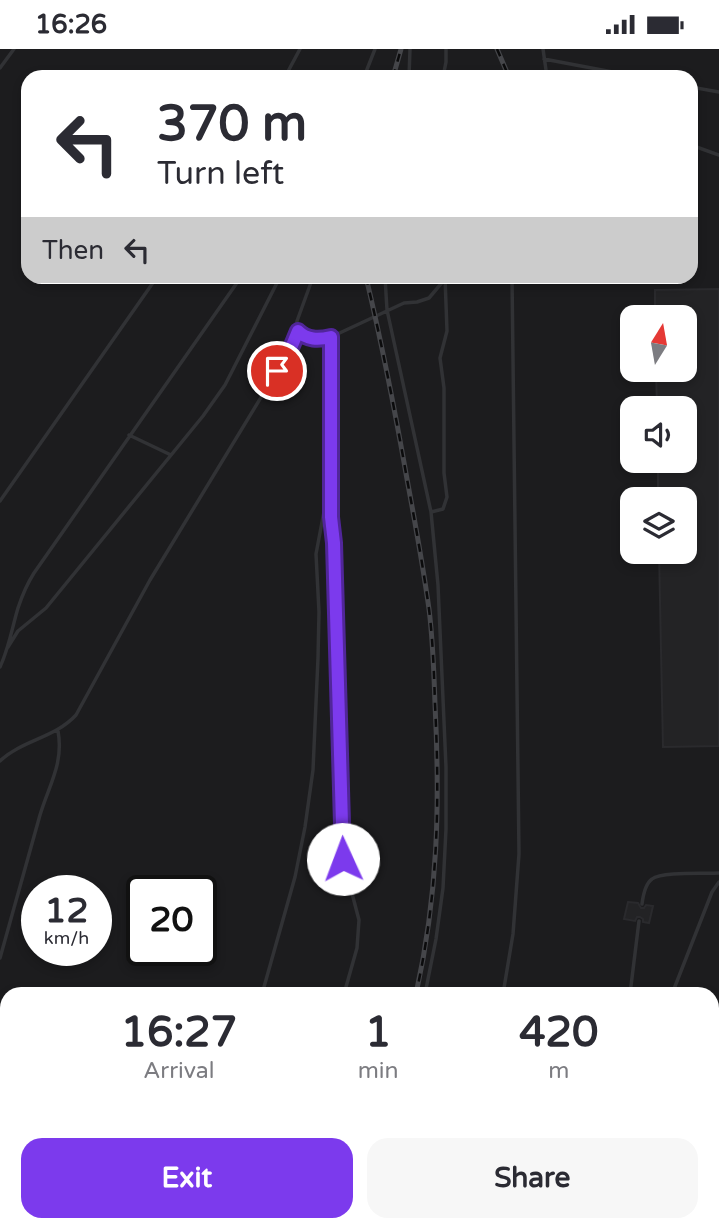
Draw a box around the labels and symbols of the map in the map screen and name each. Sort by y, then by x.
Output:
north arrow [620,305,696,381]
pin [247,341,307,401]
position arrow [306,822,380,896]
speed limit sign: 20 [126,875,217,966]

